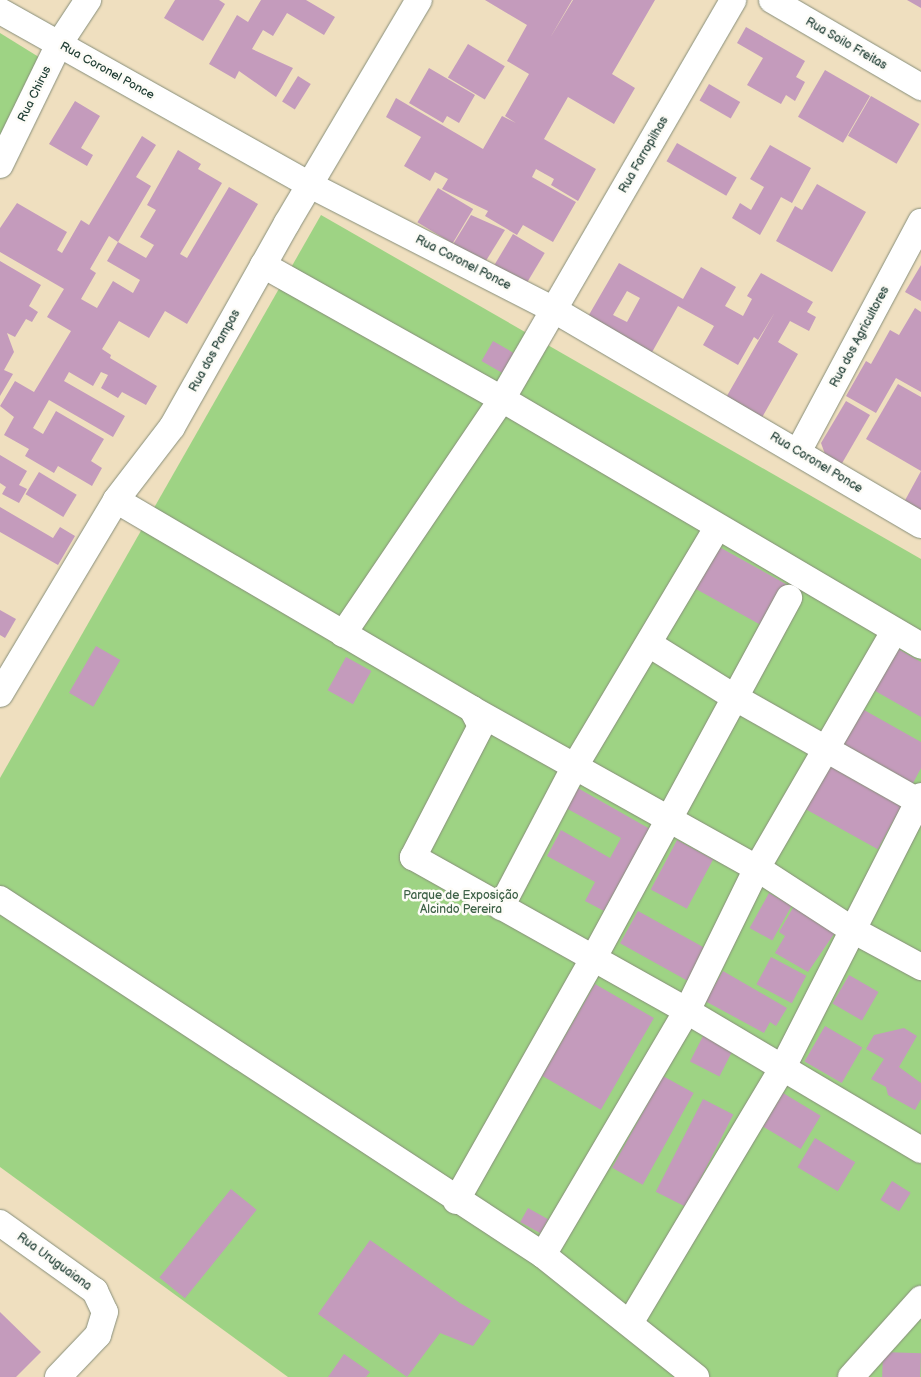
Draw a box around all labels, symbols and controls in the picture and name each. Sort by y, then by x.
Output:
street label: Rua Soilo Freitas [803,15,889,73]
street label: Rua Coronel Ponce [57,39,157,103]
street label: Rua Chirus [15,64,55,124]
street label: Rua Farropilhas [616,114,672,196]
street label: Rua Coronel Ponce [413,233,513,293]
street label: Rua dos Agricultores [827,284,893,390]
street label: Rua dos Pampas [186,307,244,395]
street label: Rua Coronel Ponce [767,430,865,496]
park label: Parque de Exposição Alcindo Pereira [403,889,519,917]
street label: Rua Uruguaiana [14,1230,94,1294]

